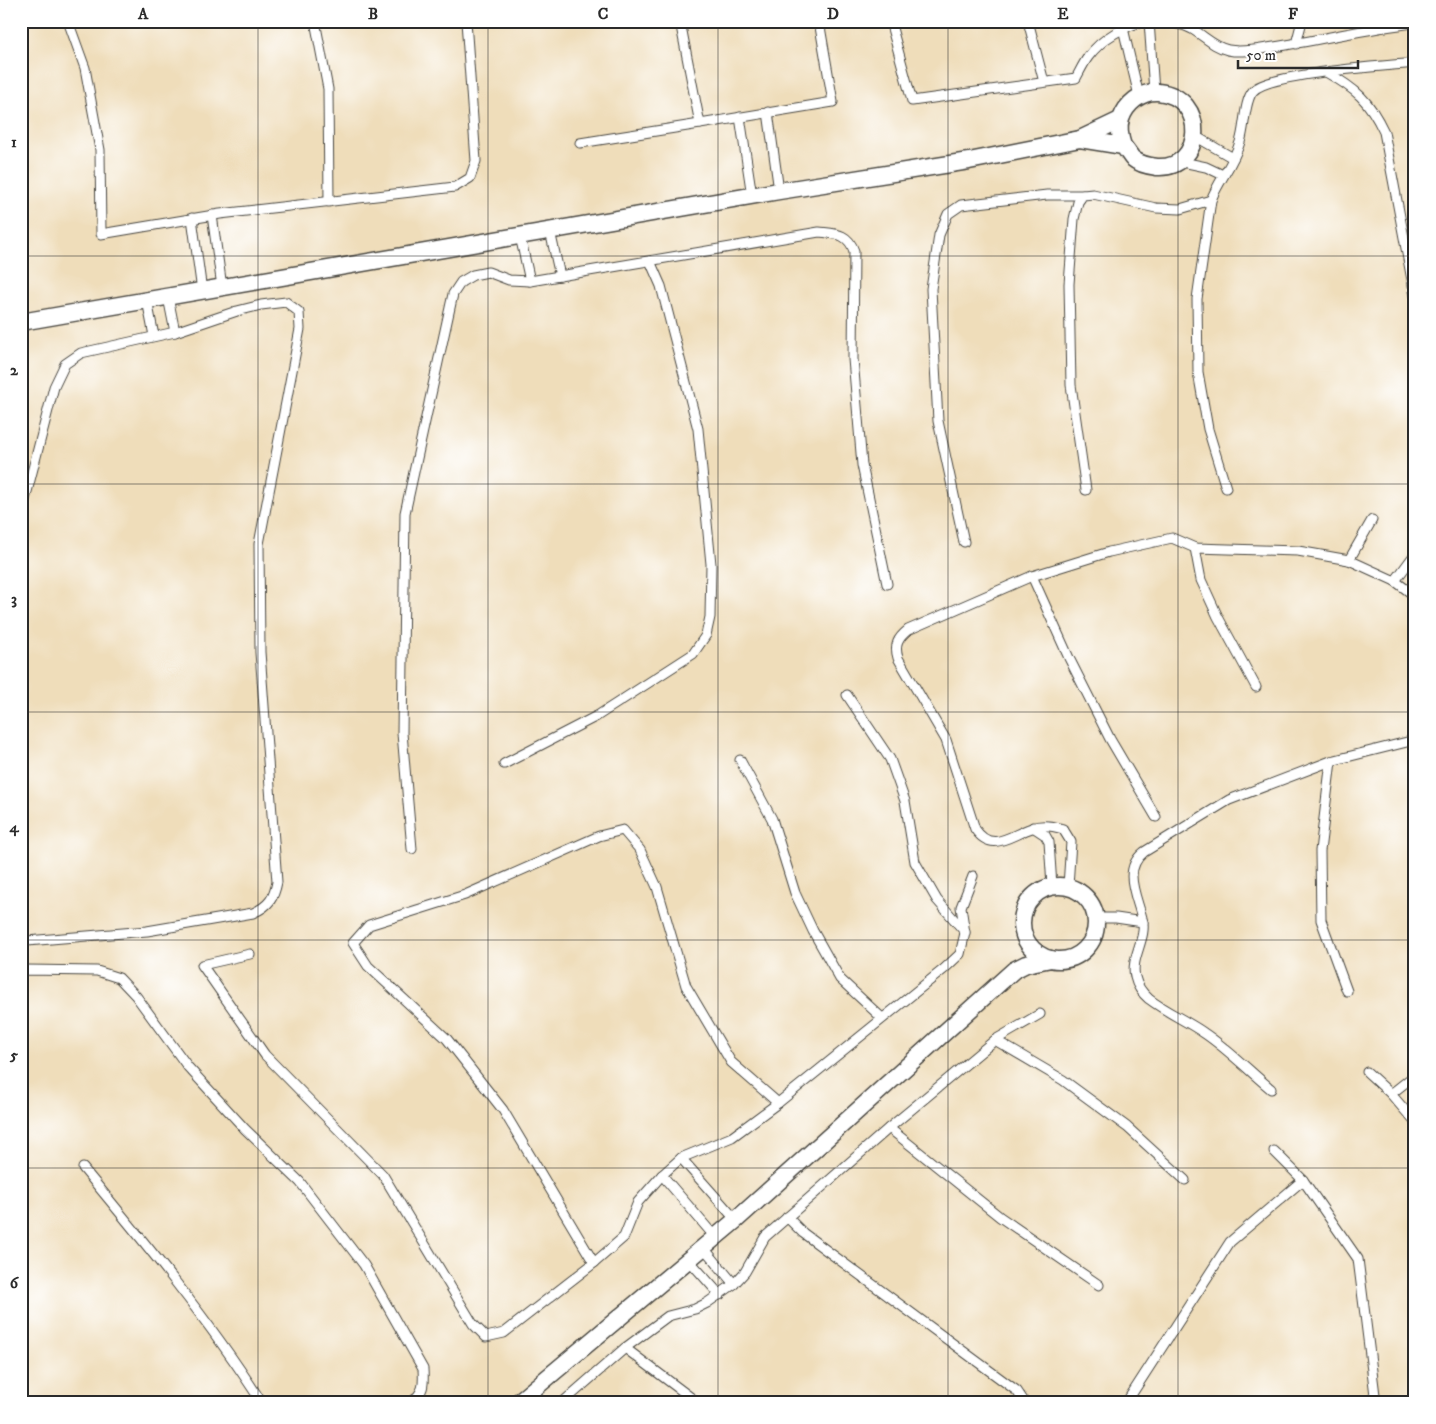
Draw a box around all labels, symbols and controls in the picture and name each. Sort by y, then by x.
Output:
text: A [137,4,149,24]
text: B [368,4,378,24]
text: C [598,4,608,24]
text: D [827,4,839,24]
text: E [1057,4,1069,24]
text: F [1288,4,1298,24]
scale bar [1238,38,1358,70]
text: 50 m [1246,46,1276,65]
text: 1 [11,132,17,152]
text: 2 [10,360,19,380]
text: 3 [11,589,17,609]
text: 4 [8,817,19,837]
text: 5 [9,1045,18,1065]
text: 6 [10,1273,20,1293]

